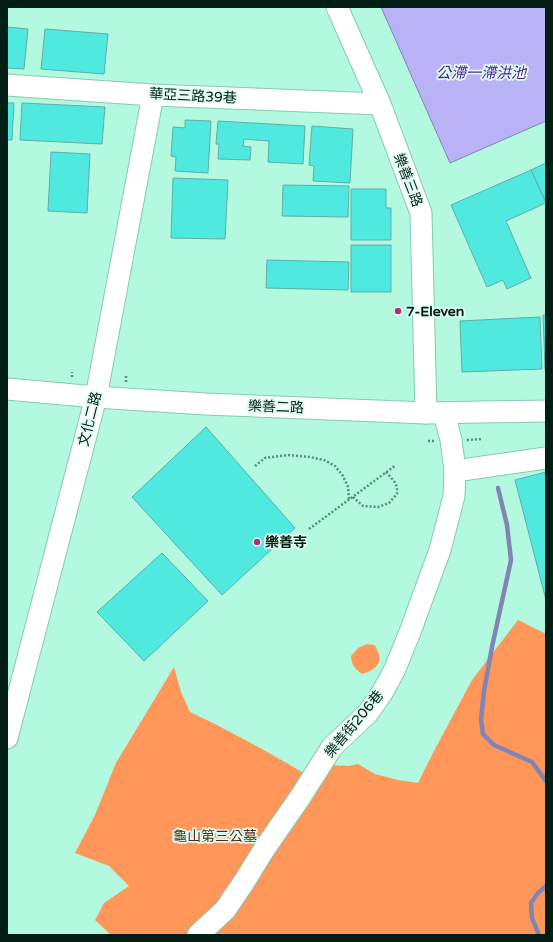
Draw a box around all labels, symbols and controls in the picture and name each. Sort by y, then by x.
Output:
water label: 公滯一滯洪池 [436,64,528,82]
street label: 華亞三路39巷 [149,85,237,107]
street label: 樂善三路 [390,151,426,209]
place label: 7-Eleven [406,303,464,320]
marker: 7-Eleven [393,306,403,316]
street label: 文化二路 [75,390,105,448]
street label: 樂善二路 [248,398,304,416]
place label: 樂善寺 [265,534,307,551]
marker: 樂善寺 [252,537,262,547]
street label: 樂善街206巷 [321,687,387,761]
park label: 龜山第三公墓 [173,828,257,845]

